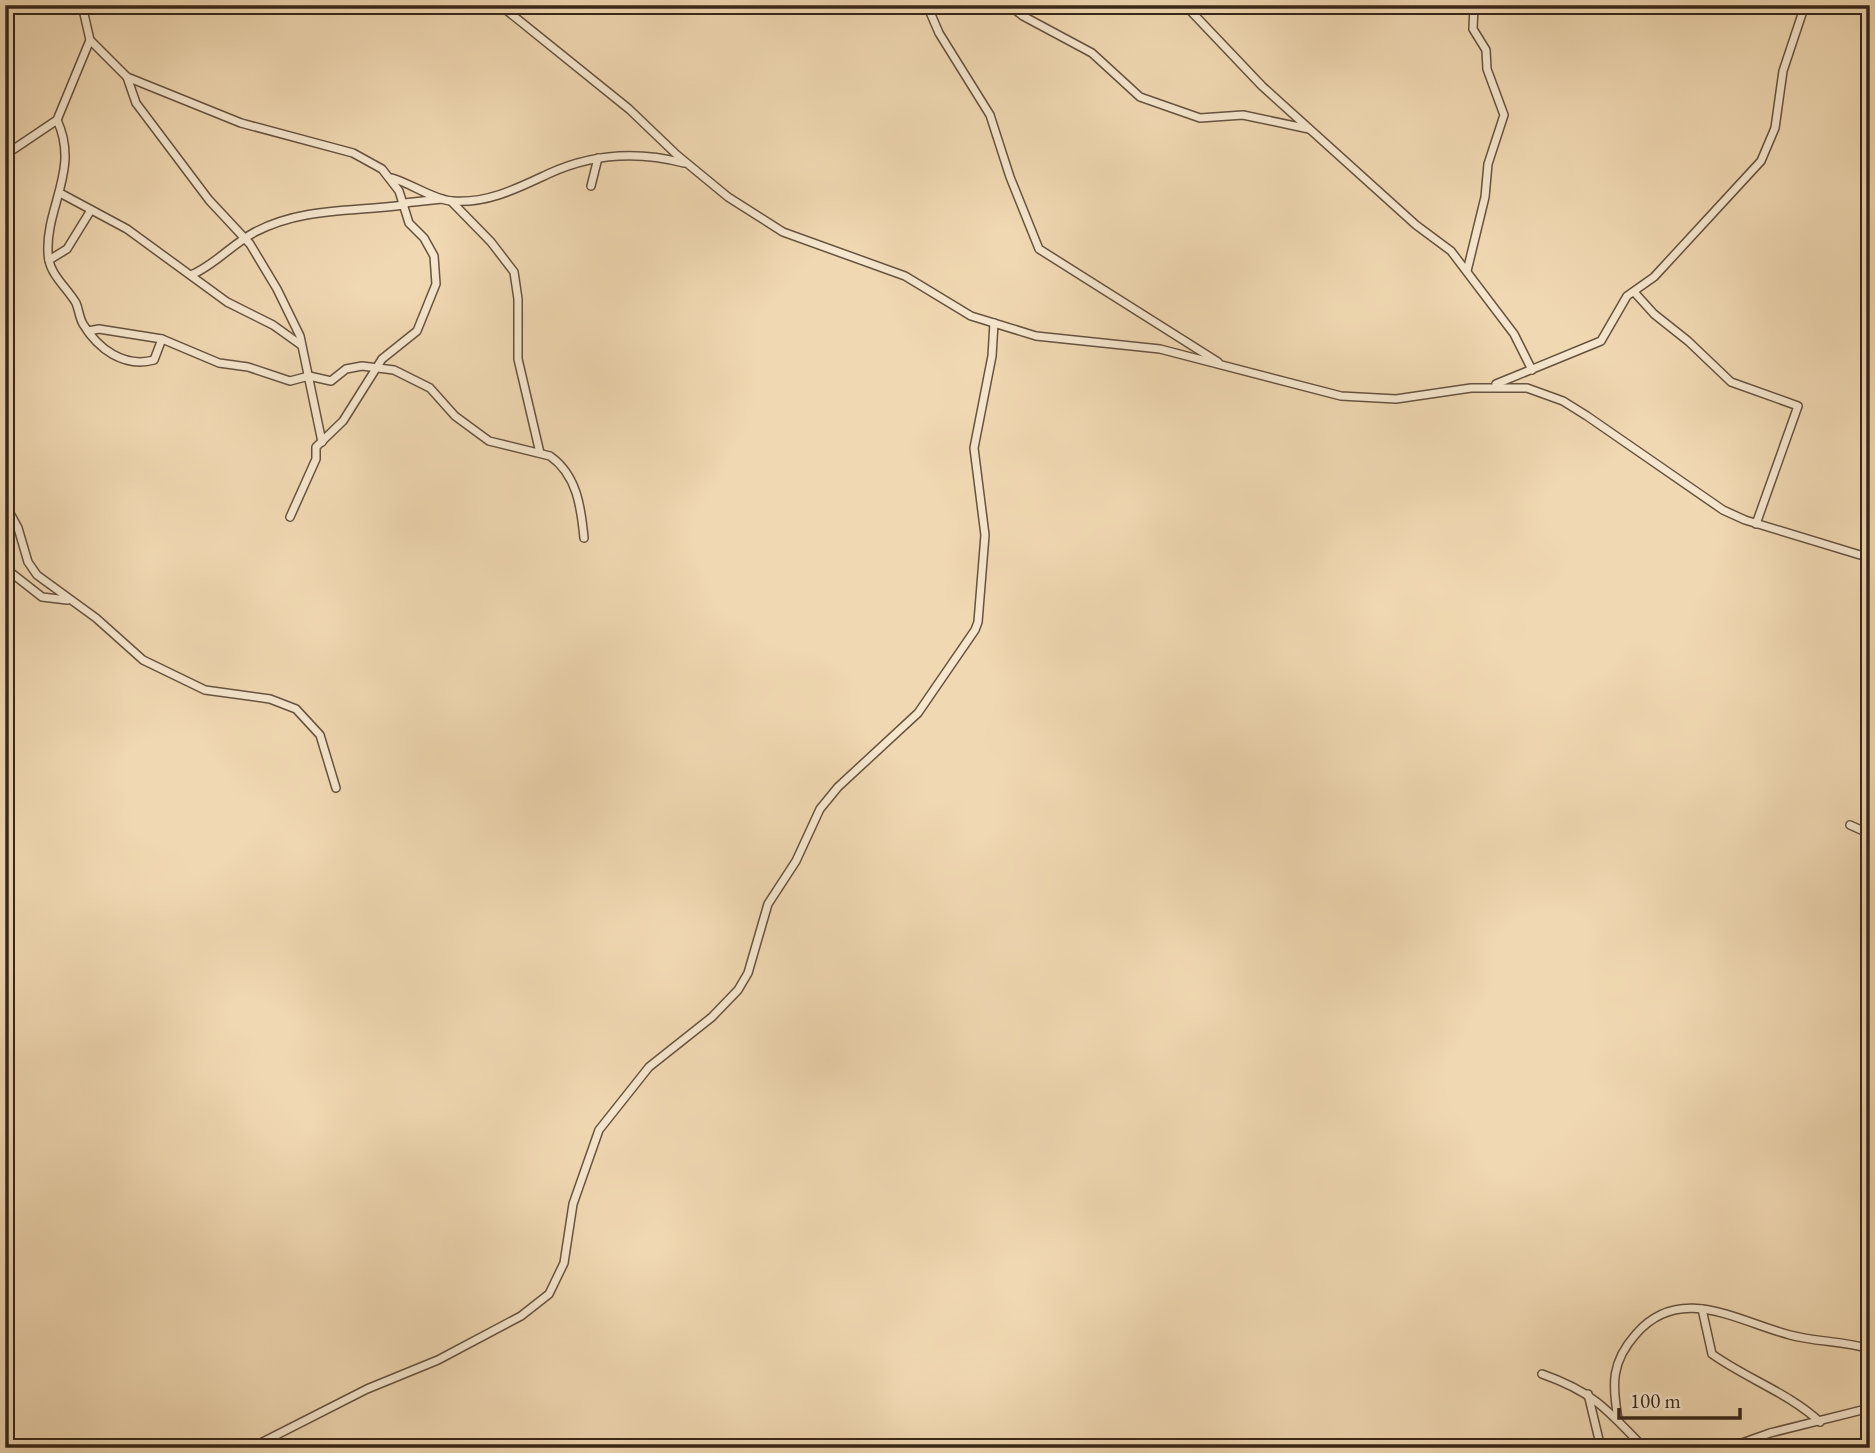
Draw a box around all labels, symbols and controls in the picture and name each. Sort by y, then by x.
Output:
scale bar [1619,1376,1740,1420]
text: 100 m [1630,1387,1681,1414]

